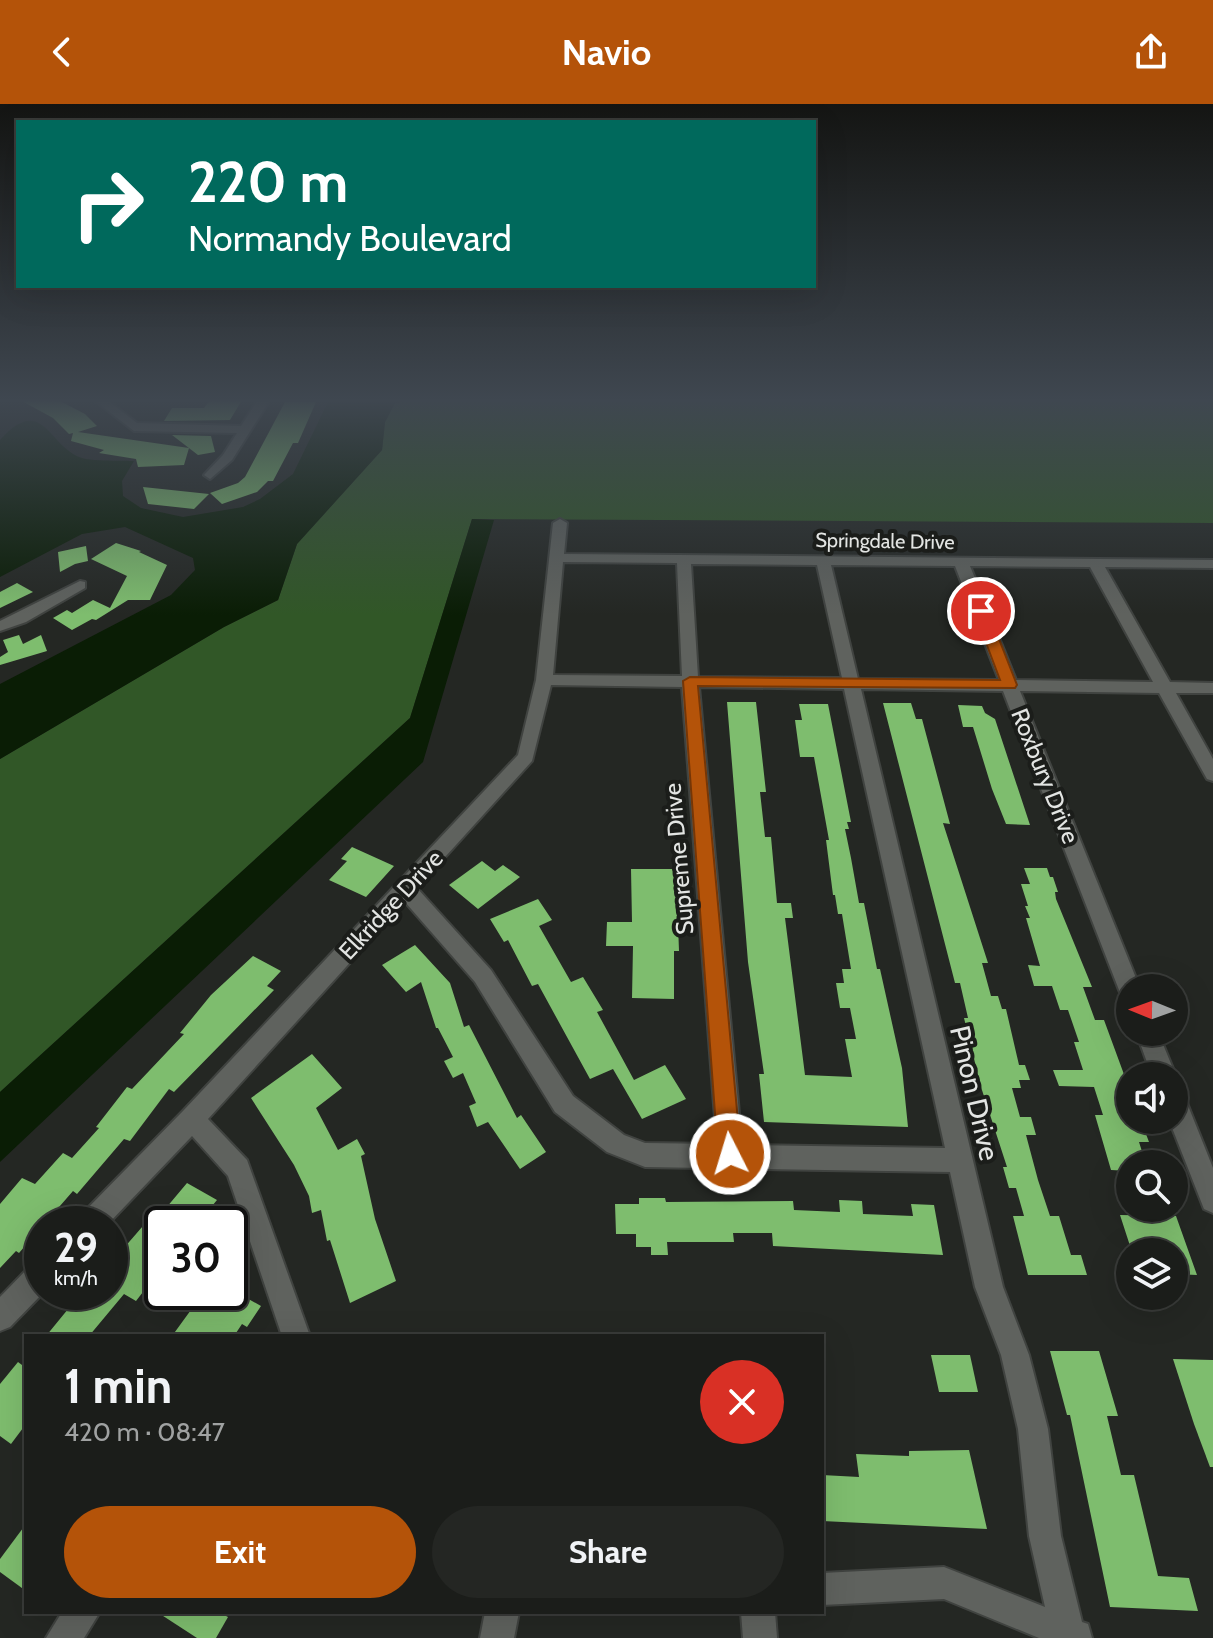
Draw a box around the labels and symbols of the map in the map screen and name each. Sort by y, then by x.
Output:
street label: Springdale Drive [815,528,955,554]
pin [947,577,1015,645]
street label: Roxbury Drive [1005,704,1086,848]
street label: Supreme Drive [657,782,700,936]
street label: Elkridge Drive [333,844,449,965]
north arrow [1116,974,1188,1046]
street label: Pinon Drive [943,1022,1007,1164]
position arrow [688,1112,772,1196]
speed limit sign: 30 [144,1206,248,1310]

